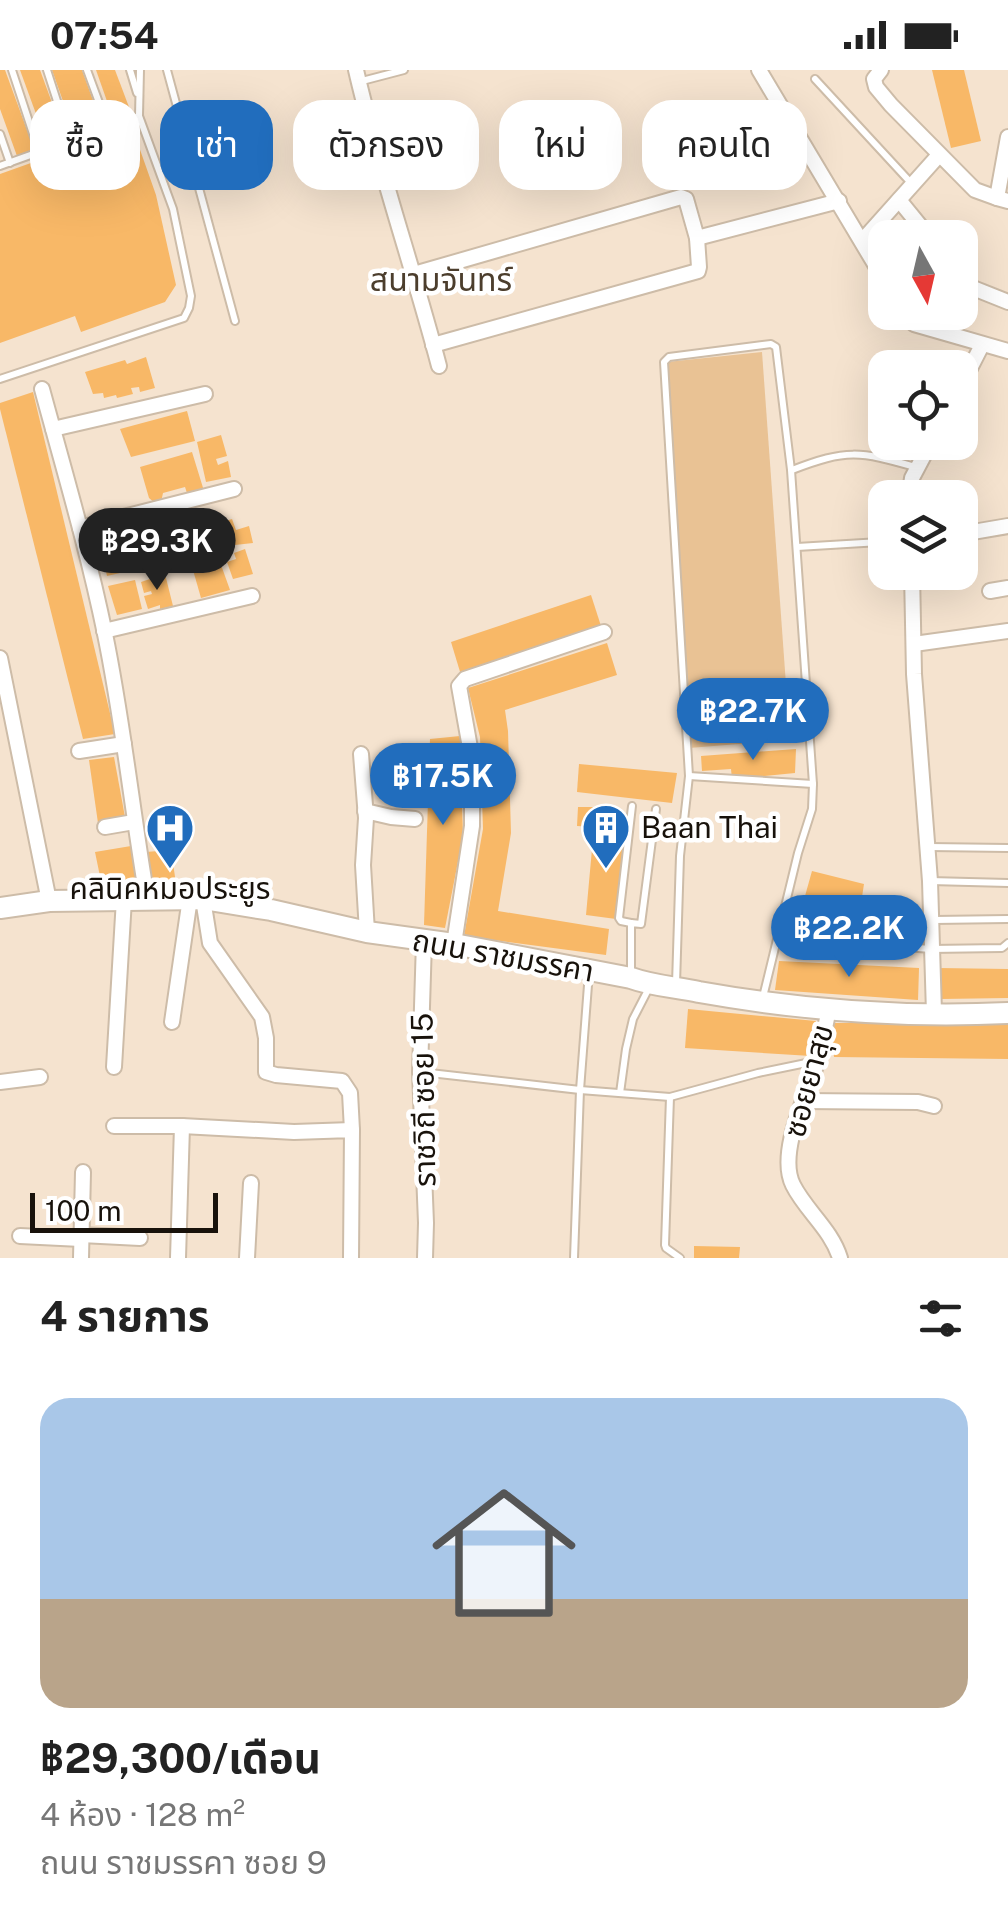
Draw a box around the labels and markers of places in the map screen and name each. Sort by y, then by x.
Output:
pin: ฿29.3K [76,508,238,593]
pin: ฿22.7K [672,678,834,763]
pin: ฿17.5K [362,743,524,828]
hospital icon: คลินิคหมอประยูร [144,802,196,870]
building icon: Baan Thai [580,802,632,870]
place label: Baan Thai [641,809,778,845]
place label: คลินิคหมอประยูร [70,870,271,907]
pin: ฿22.2K [768,895,930,980]

